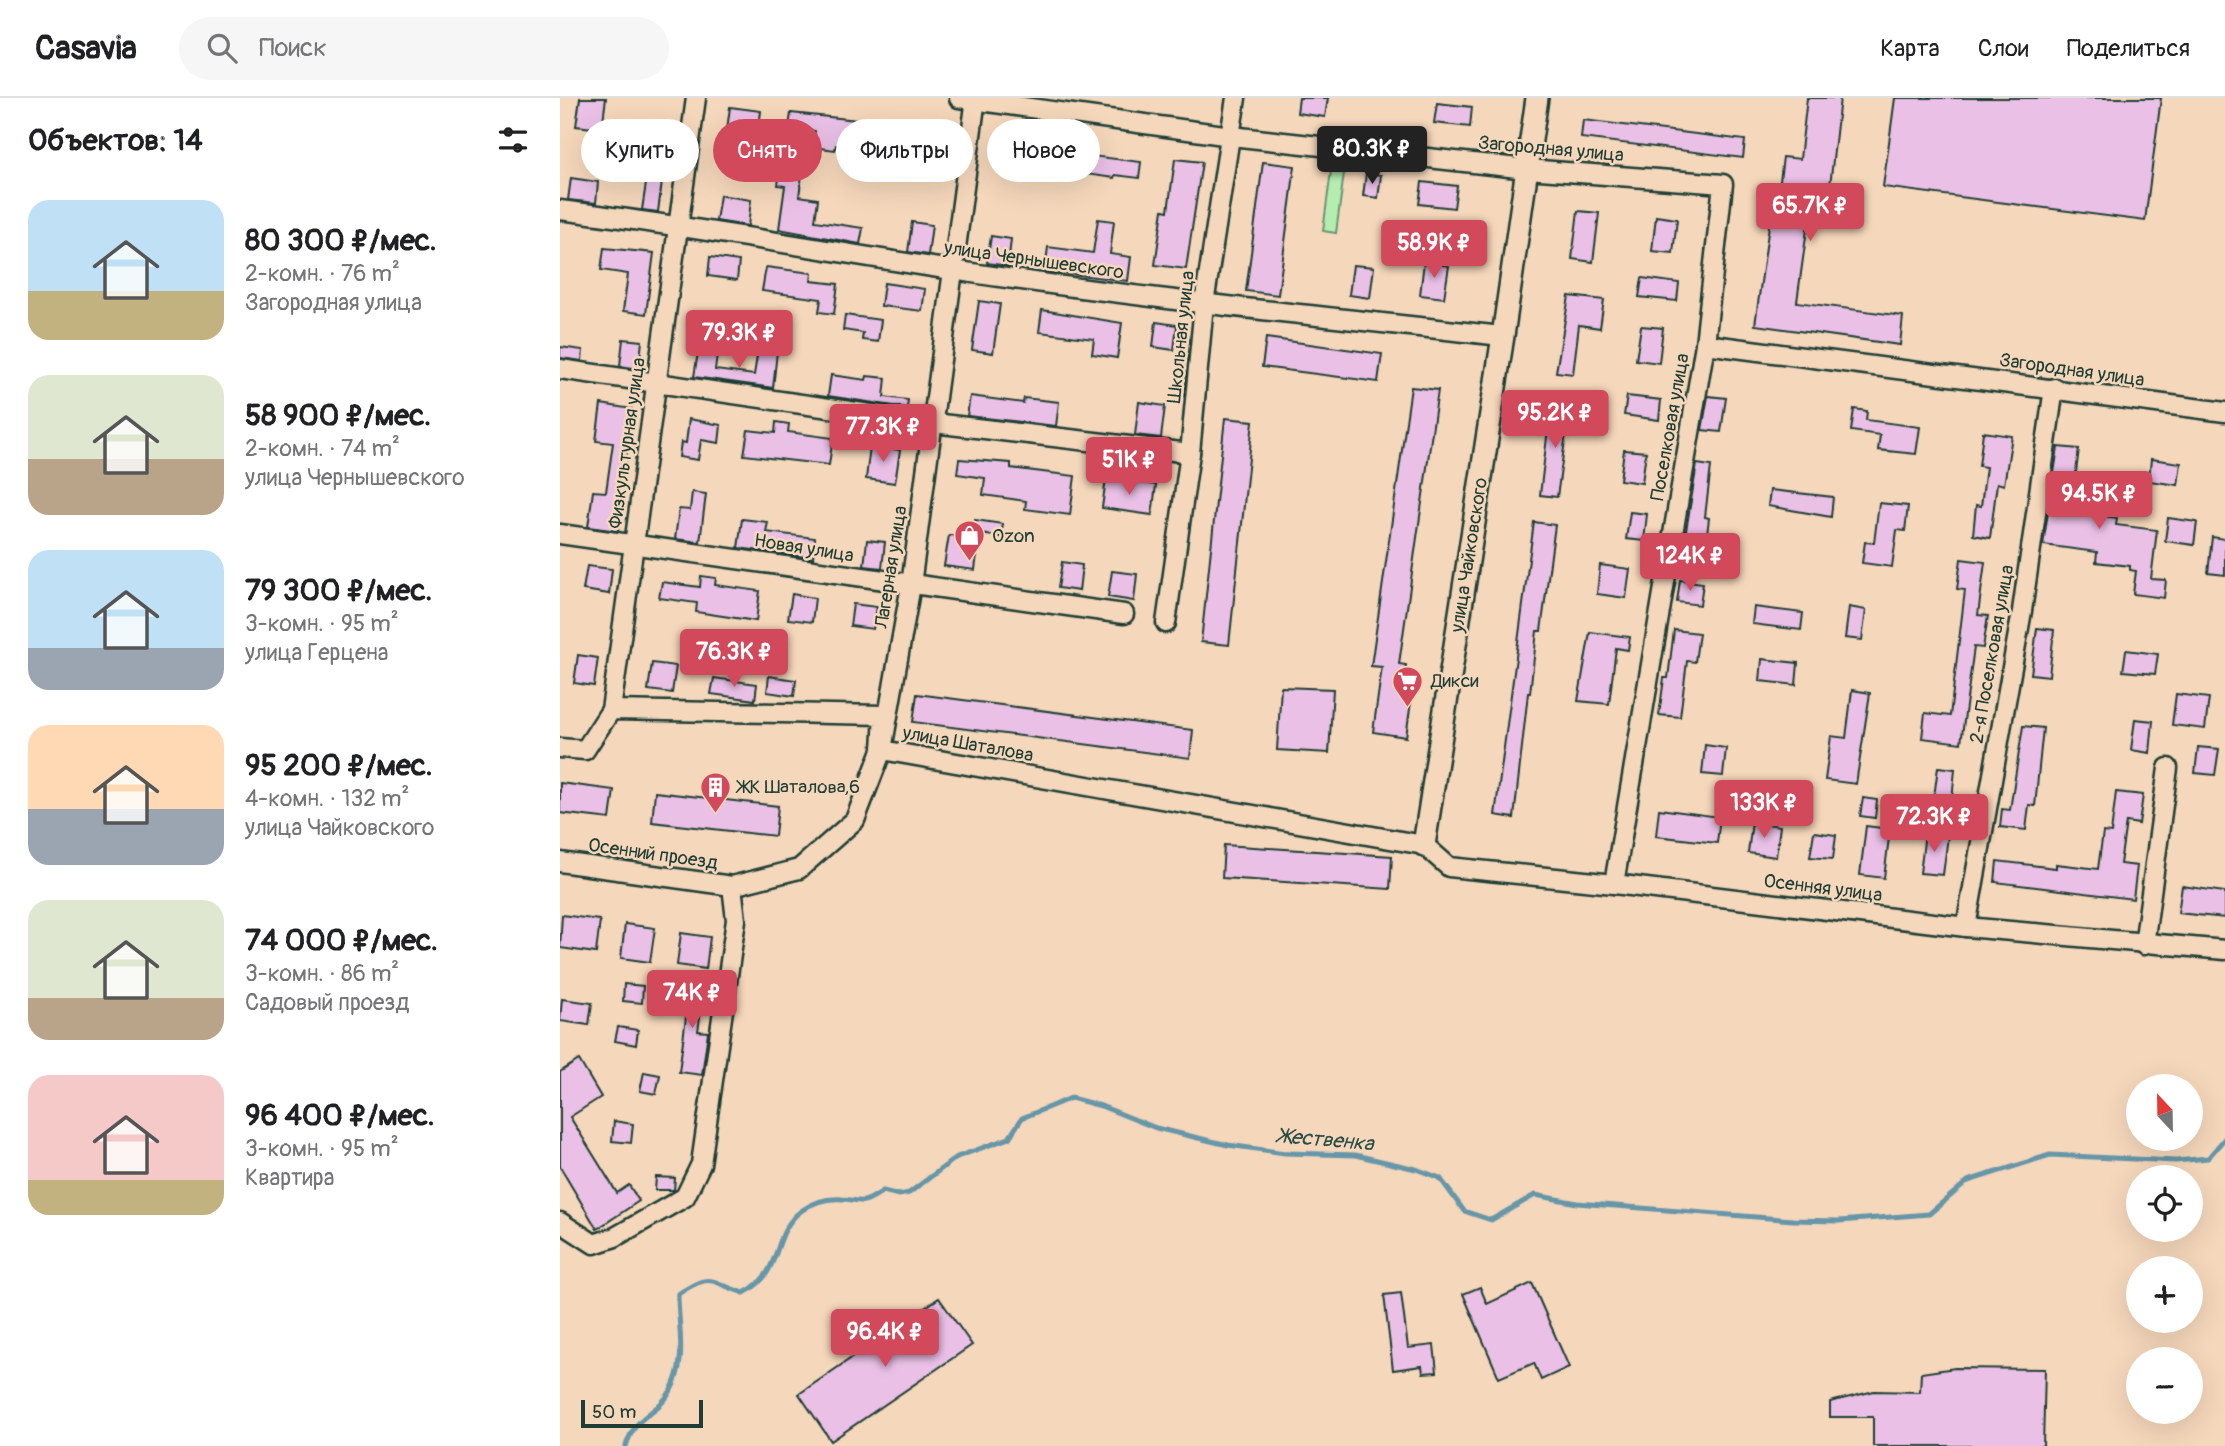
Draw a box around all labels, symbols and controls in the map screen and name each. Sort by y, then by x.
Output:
search box [179,17,669,80]
text: Casavia [35,28,137,69]
icon: search [203,29,241,67]
text: Поиск [259,32,327,64]
text: Карта [1880,34,1940,63]
text: Слои [1978,34,2029,63]
text: Поделиться [2067,34,2190,63]
chip: Купить [581,119,699,182]
chip: Снять [713,119,822,182]
chip: Фильтры [836,119,973,182]
chip: Новое [987,119,1100,182]
icon: filters [494,121,532,159]
text: Объектов: 14 [28,122,203,159]
pin: 80.3K ₽ [1307,126,1437,186]
street label: Загородная улица [1477,131,1625,167]
text: 80.3K ₽ [1333,134,1411,163]
pin: 65.7K ₽ [1745,184,1875,243]
text: 65.7K ₽ [1772,191,1848,220]
pin: 58.9K ₽ [1369,220,1499,280]
text: 80 300 ₽/мес. [245,222,437,259]
icon: home [84,228,168,312]
text: 58.9K ₽ [1397,228,1471,257]
street label: улица Чернышевского [942,235,1125,285]
text: 2-комн. · 76 m² [245,259,400,288]
street label: Школьная улица [1162,269,1200,404]
text: Загородная улица [245,288,422,317]
pin: 79.3K ₽ [674,310,804,370]
text: 79.3K ₽ [702,318,776,347]
street label: Загородная улица [1998,348,2146,392]
street label: Поселковая улица [1645,351,1695,503]
street label: Физкультурная улица [603,356,651,530]
pin: 95.2K ₽ [1490,390,1620,450]
text: 58 900 ₽/мес. [245,397,431,434]
text: 95.2K ₽ [1518,398,1592,427]
icon: home [84,403,168,487]
pin: 77.3K ₽ [818,404,948,464]
text: 77.3K ₽ [846,412,920,441]
text: 2-комн. · 74 m² [245,434,400,463]
pin: 51K ₽ [1080,438,1178,497]
text: 51K ₽ [1102,445,1156,474]
text: улица Чернышевского [245,463,465,492]
pin: 94.5K ₽ [2034,472,2164,531]
street label: улица Чайковского [1445,476,1493,635]
text: 94.5K ₽ [2061,479,2137,508]
street label: Лагерная улица [869,504,913,631]
shop icon: Ozon [952,519,986,563]
place label: Ozon [992,524,1035,548]
street label: Новая улица [752,528,856,568]
pin: 124K ₽ [1633,533,1747,593]
text: 124K ₽ [1656,541,1724,570]
street label: 2-я Поселковая улица [1964,563,2020,745]
text: 79 300 ₽/мес. [245,572,432,609]
icon: home [84,578,168,662]
text: 3-комн. · 95 m² [245,609,399,638]
pin: 76.3K ₽ [669,630,799,689]
text: 76.3K ₽ [696,637,772,666]
text: улица Герцена [245,638,388,667]
supermarket icon: Дикси [1391,664,1425,708]
place label: Дикси [1430,669,1479,693]
street label: улица Шаталова [900,721,1036,767]
text: 95 200 ₽/мес. [245,747,433,784]
icon: home [84,753,168,837]
building icon: ЖК Шаталова,6 [698,770,732,814]
place label: ЖК Шаталова,6 [735,775,860,799]
pin: 133K ₽ [1707,780,1821,840]
text: 4-комн. · 132 m² [245,784,409,813]
text: 133K ₽ [1730,788,1798,817]
pin: 72.3K ₽ [1869,794,1999,854]
text: 72.3K ₽ [1896,802,1972,831]
text: улица Чайковского [245,813,434,842]
street label: Осенний проезд [587,833,720,875]
street label: Осенняя улица [1762,869,1884,907]
text: 74 000 ₽/мес. [245,922,438,959]
icon: home [84,928,168,1012]
text: 3-комн. · 86 m² [245,959,399,988]
pin: 74K ₽ [643,970,741,1030]
text: 74K ₽ [663,978,721,1007]
text: Садовый проезд [245,988,409,1017]
north arrow [2126,1074,2203,1152]
map controls [2126,1074,2203,1424]
text: 96 400 ₽/мес. [245,1097,434,1134]
icon: home [84,1103,168,1187]
water label: Жественка [1274,1122,1376,1158]
text: 3-комн. · 95 m² [245,1134,399,1163]
text: Квартира [245,1163,334,1192]
button: locate [2126,1165,2203,1242]
button: + [2126,1256,2203,1333]
pin: 96.4K ₽ [820,1310,950,1369]
text: 96.4K ₽ [847,1317,923,1346]
button: − [2126,1347,2203,1424]
scale bar [581,1397,704,1429]
text: 50 m [592,1400,636,1424]

